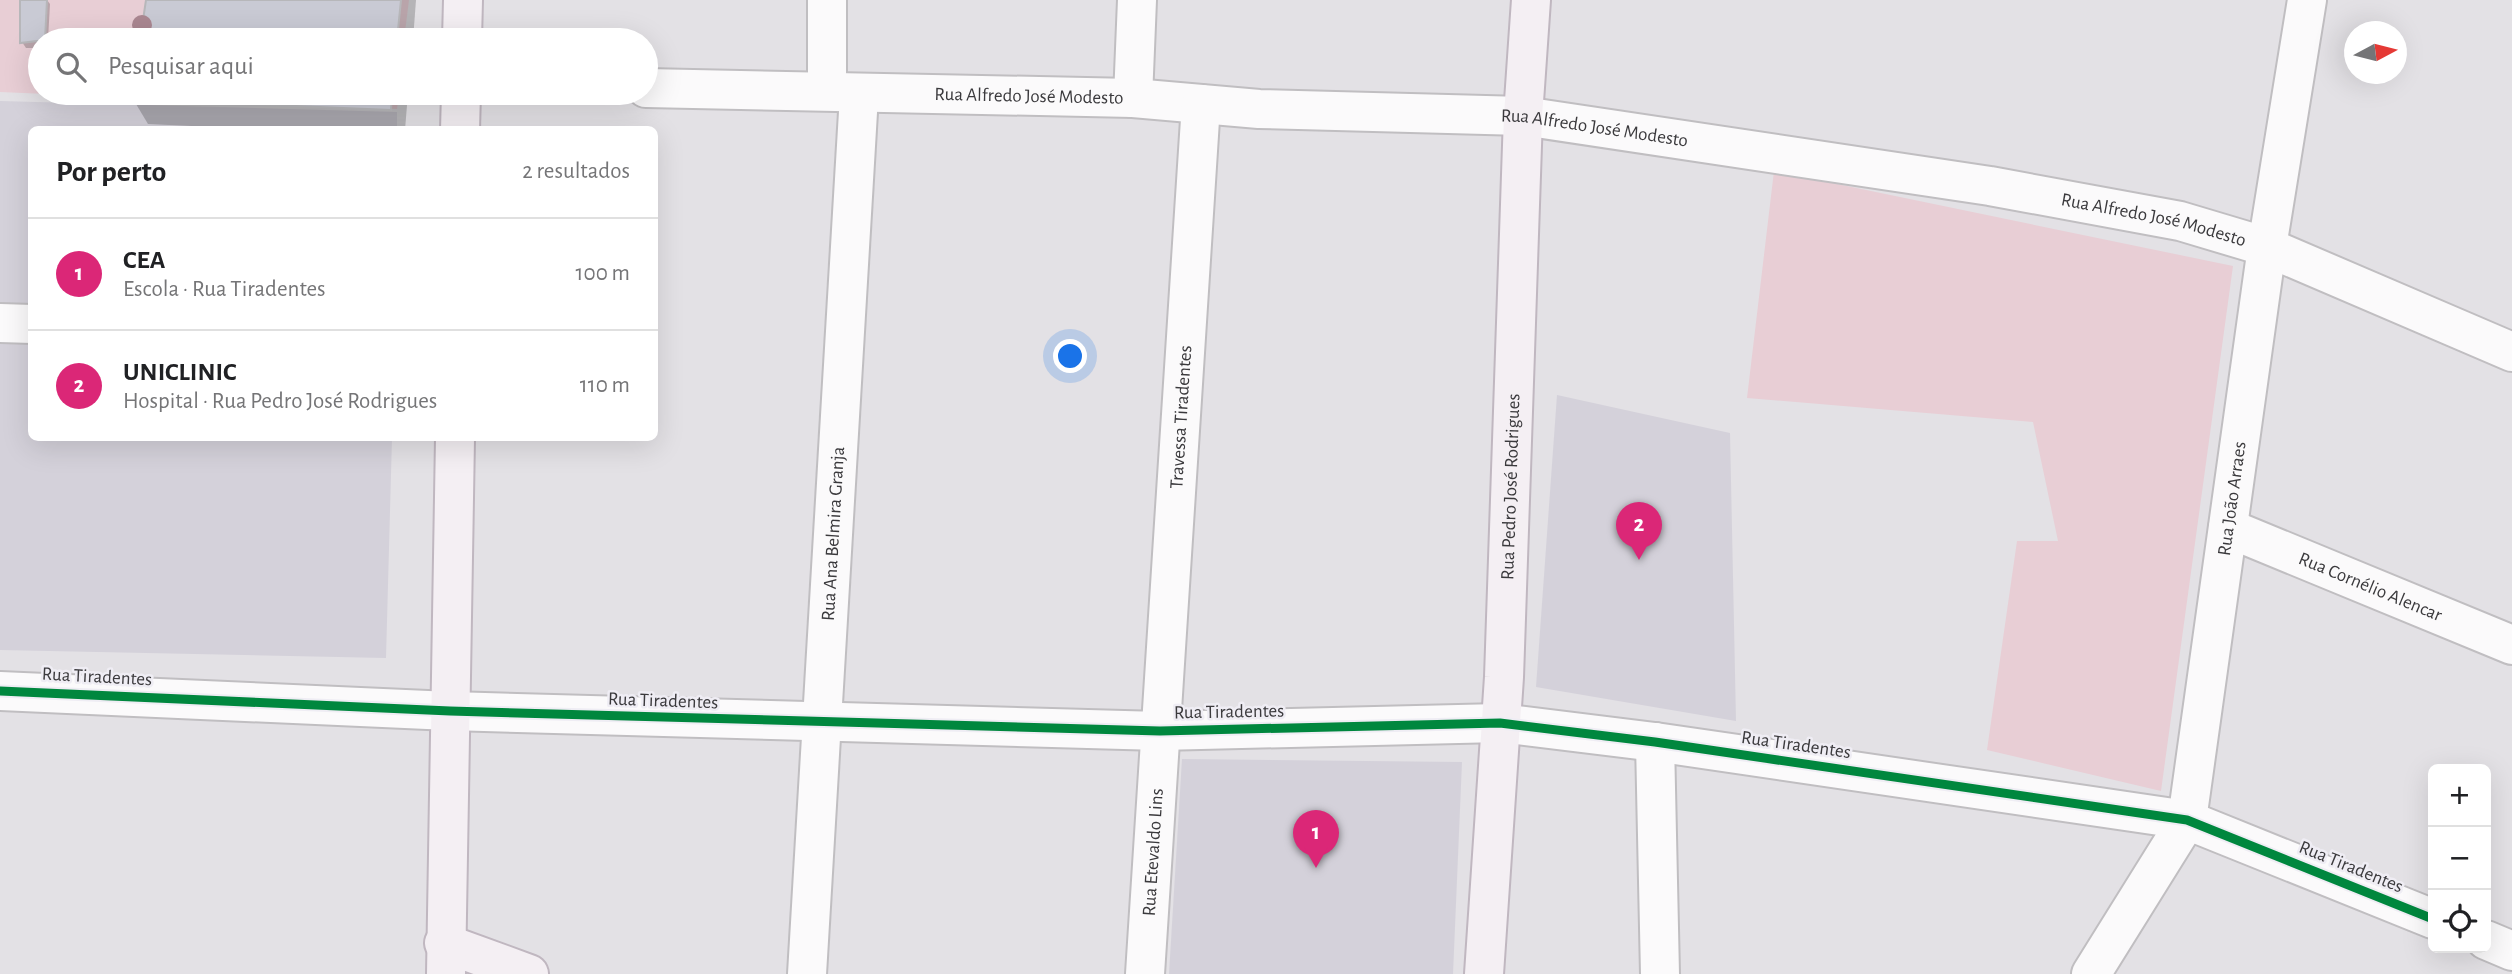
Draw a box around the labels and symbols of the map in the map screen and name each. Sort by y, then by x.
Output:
north arrow [2344,21,2407,84]
street label: Rua Alfredo José Modesto [934,84,1124,107]
street label: Rua Alfredo José Modesto [1501,106,1689,150]
street label: Rua Alfredo José Modesto [2060,190,2248,250]
your location [1053,339,1087,373]
street label: Travessa Tiradentes [1167,345,1195,490]
street label: Rua Pedro José Rodrigues [1498,393,1523,580]
street label: Rua João Arraes [2214,440,2249,557]
street label: Rua Ana Belmira Granja [818,446,848,622]
pin: 2 [1616,502,1662,560]
street label: Rua Cornélio Alencar [2296,549,2445,625]
street label: Rua Tiradentes [41,665,153,689]
street label: Rua Tiradentes [608,690,718,712]
street label: Rua Tiradentes [1174,702,1284,722]
street label: Rua Tiradentes [1740,728,1852,762]
street label: Rua Etevaldo Lins [1139,788,1166,917]
pin: 1 [1293,810,1339,868]
street label: Rua Tiradentes [2296,838,2406,896]

